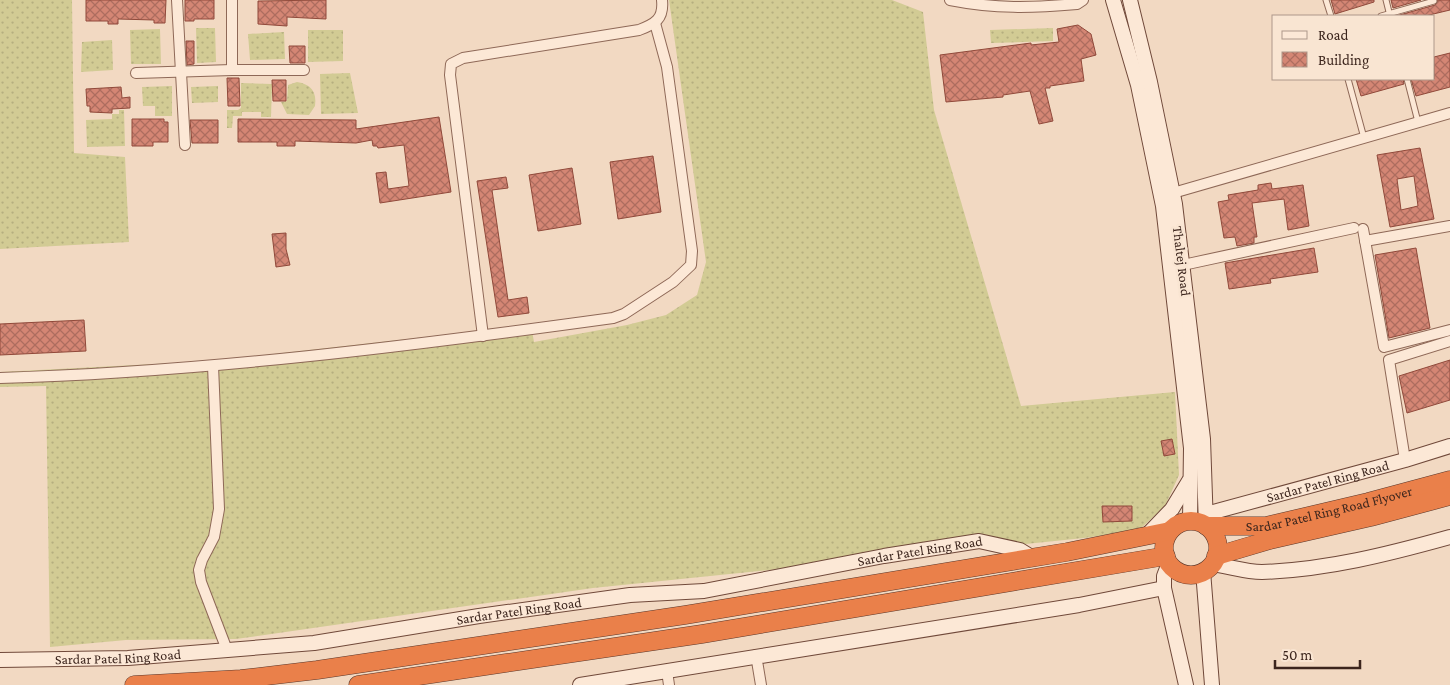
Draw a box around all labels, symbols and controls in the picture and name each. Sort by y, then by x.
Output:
legend [1272,15,1435,80]
text: Road [1318,27,1349,43]
text: Building [1318,52,1369,69]
street label: Thaltej Road [1169,225,1194,298]
street label: Sardar Patel Ring Road [1265,457,1391,505]
street label: Sardar Patel Ring Road Flyover [1246,483,1414,534]
street label: Sardar Patel Ring Road [856,532,984,569]
street label: Sardar Patel Ring Road [455,594,583,628]
scale bar [1275,638,1360,670]
street label: Sardar Patel Ring Road [55,646,182,667]
text: 50 m [1282,647,1312,663]

